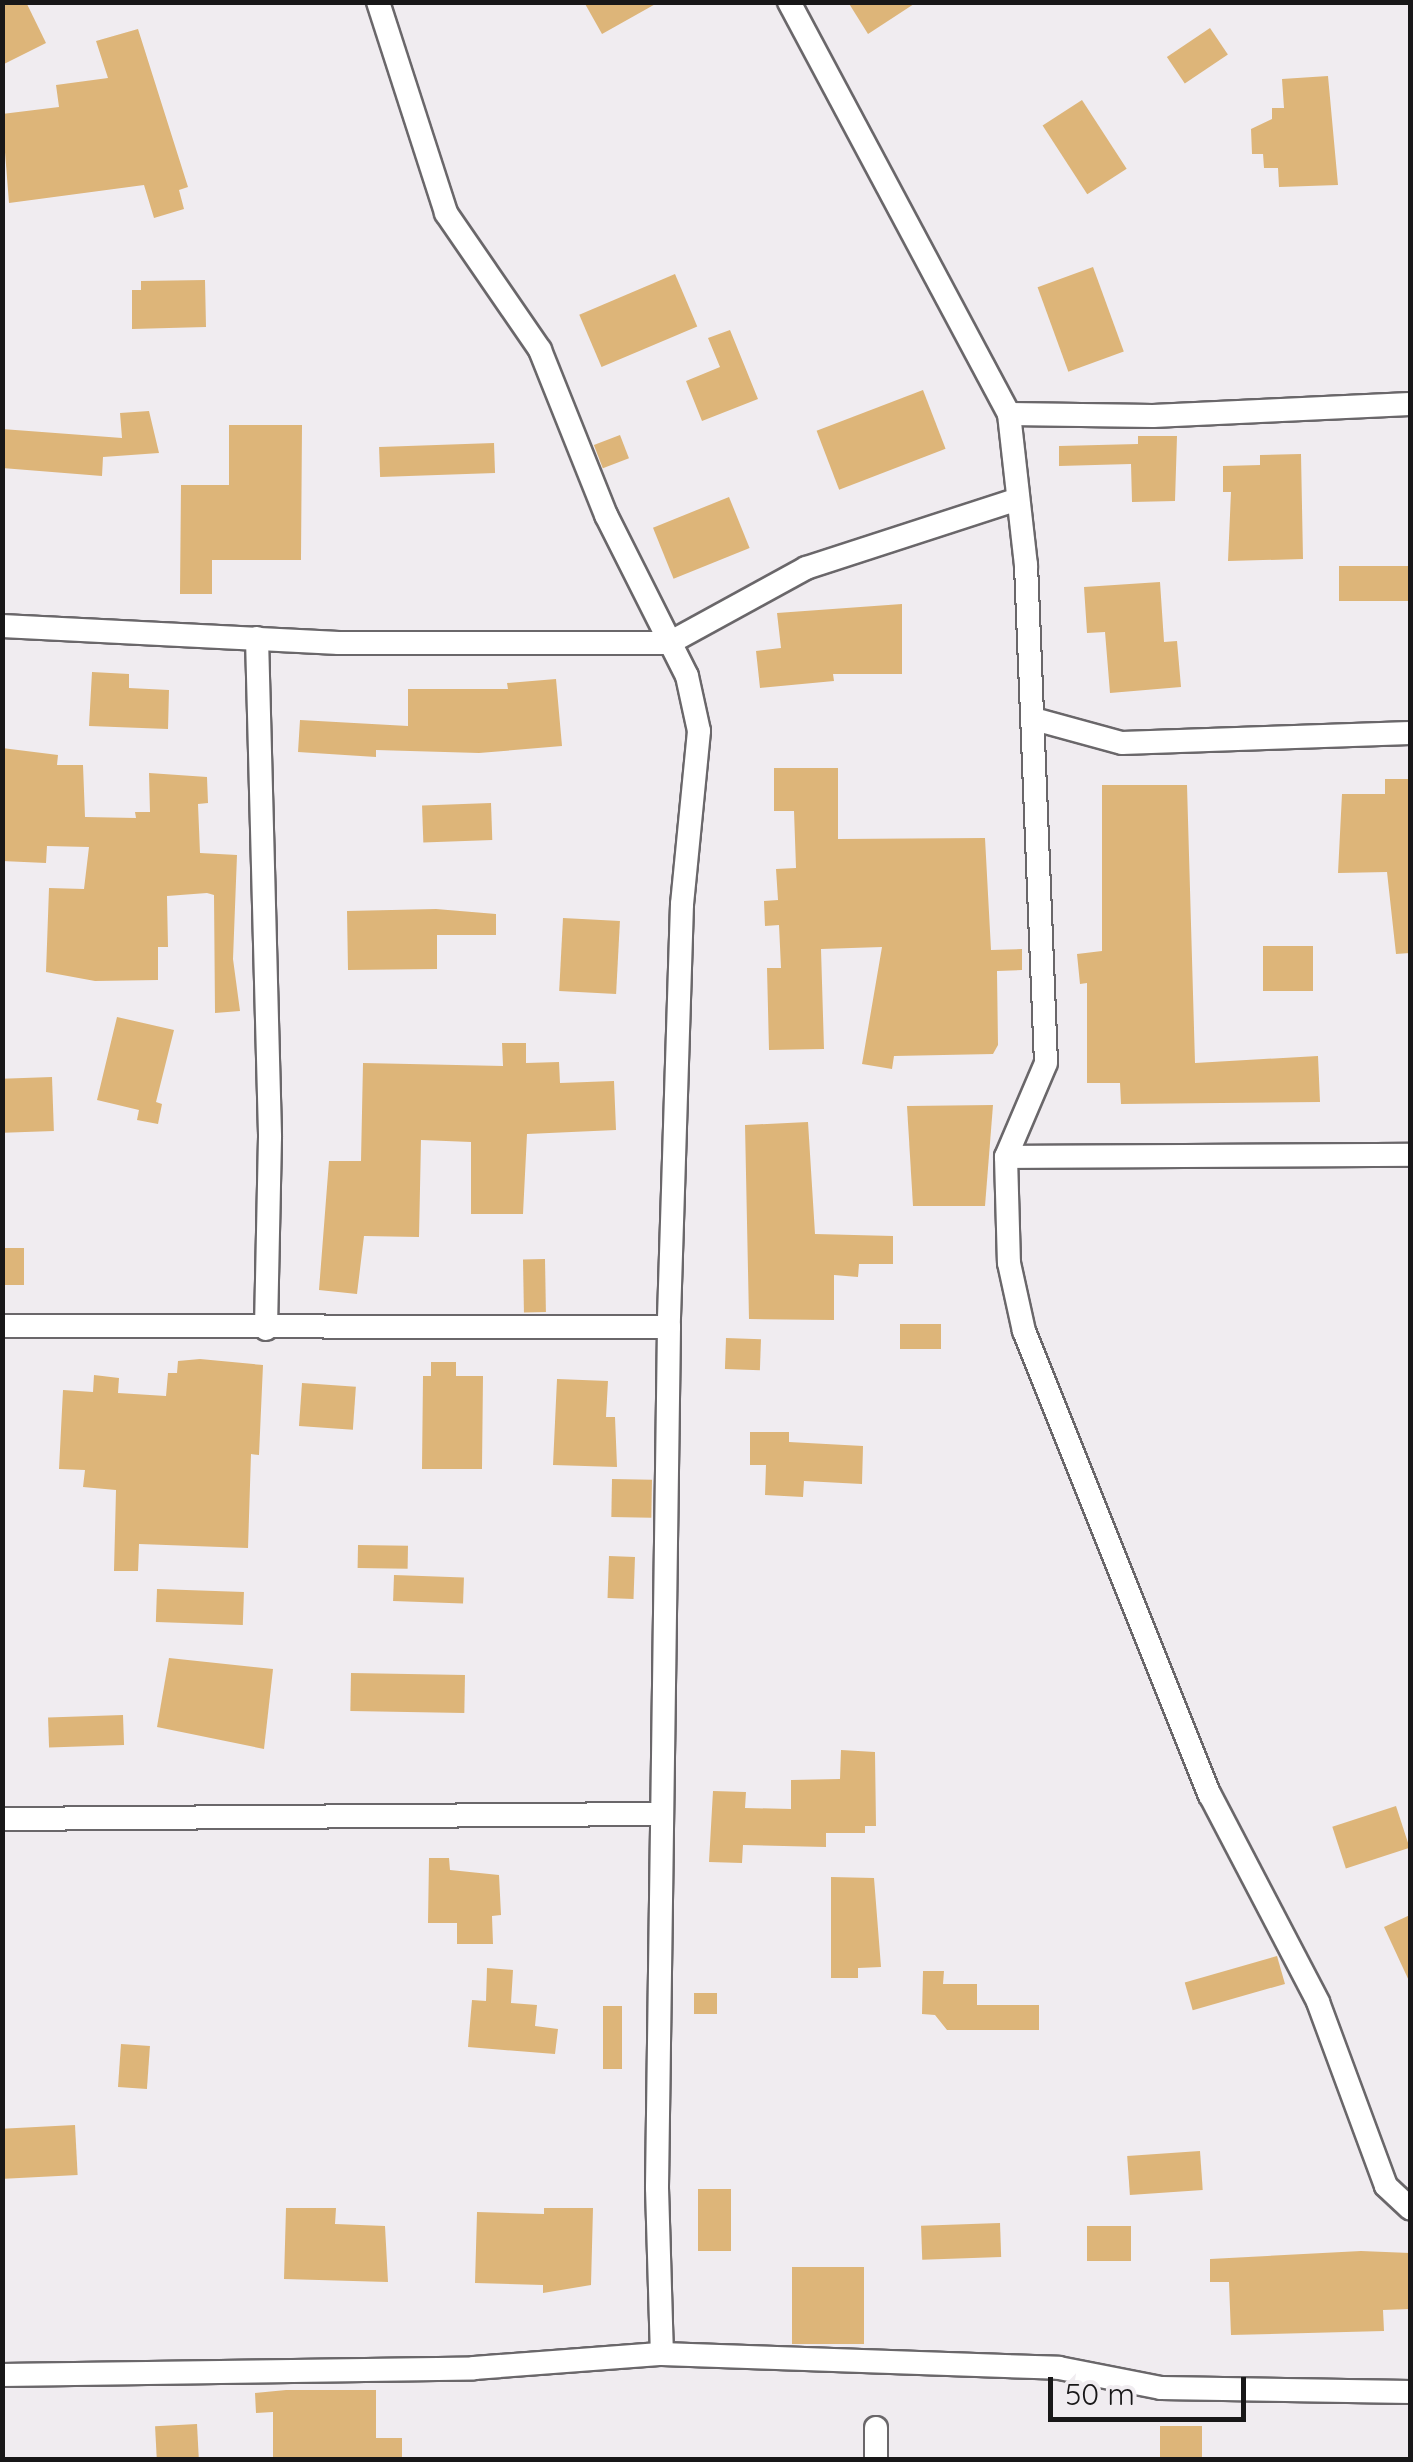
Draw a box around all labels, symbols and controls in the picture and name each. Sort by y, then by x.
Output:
scale bar [1053,2357,1250,2419]
text: 50 m [1065,2375,1135,2413]

